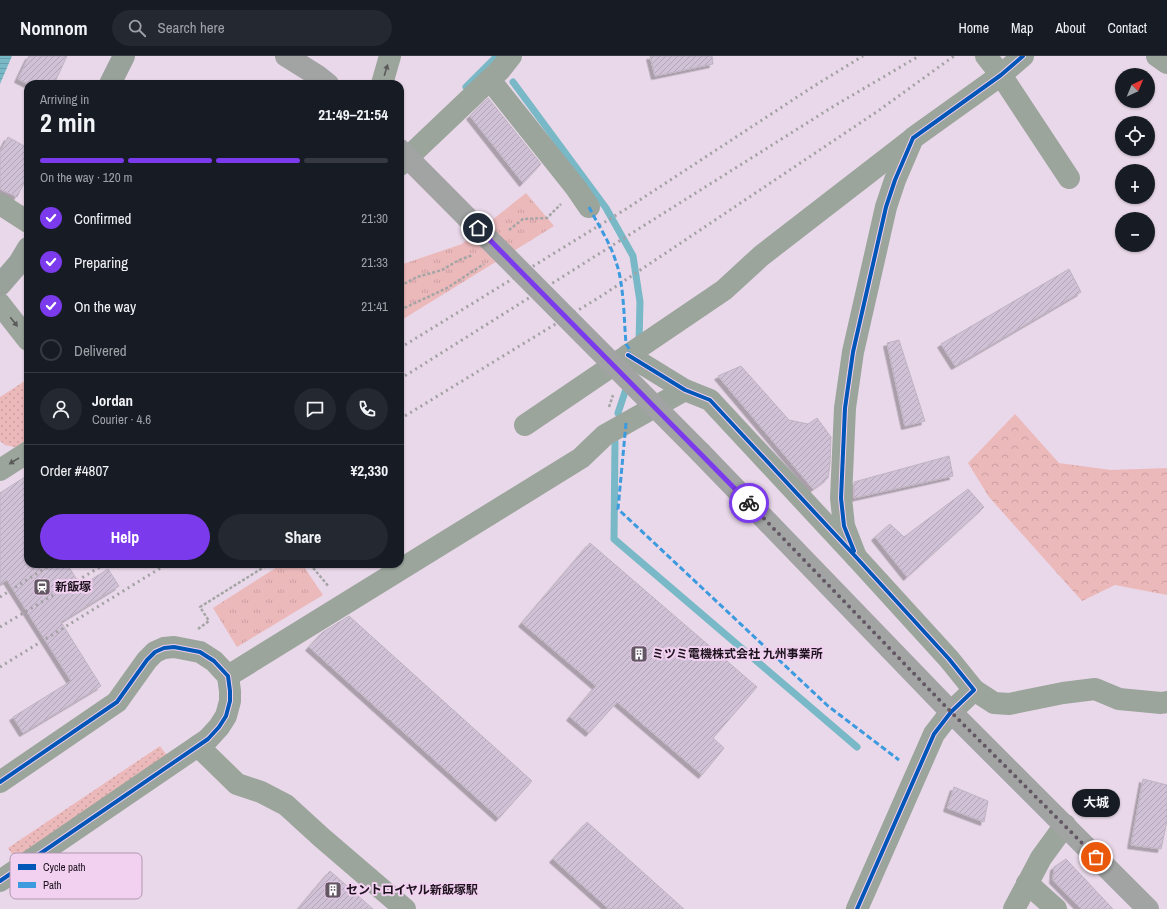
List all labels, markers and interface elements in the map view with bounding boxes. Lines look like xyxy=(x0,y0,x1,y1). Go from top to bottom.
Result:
search box xyxy=(112,10,392,46)
text: Nomnom xyxy=(20,15,88,41)
icon: search xyxy=(126,17,148,39)
text: Search here xyxy=(158,17,225,38)
text: Home xyxy=(958,19,989,37)
text: Map xyxy=(1011,19,1033,37)
text: About xyxy=(1055,19,1085,37)
text: Contact xyxy=(1107,19,1147,37)
one-way arrow xyxy=(383,64,389,76)
north arrow xyxy=(1115,68,1155,108)
map controls xyxy=(1115,68,1155,252)
text: Arriving in xyxy=(40,91,89,108)
text: 21:49–21:54 xyxy=(318,104,388,125)
text: 2 min xyxy=(40,105,96,140)
button: locate xyxy=(1115,116,1155,156)
button: + xyxy=(1115,164,1155,204)
text: On the way · 120 m xyxy=(40,169,132,186)
icon: check xyxy=(40,207,62,229)
text: Confirmed xyxy=(74,208,131,229)
text: 21:30 xyxy=(361,210,388,227)
pin xyxy=(461,211,495,245)
button: − xyxy=(1115,212,1155,252)
icon: home xyxy=(467,217,489,239)
icon: check xyxy=(40,251,62,273)
text: Preparing xyxy=(74,252,128,273)
text: 21:33 xyxy=(361,254,388,271)
icon: check xyxy=(40,295,62,317)
text: On the way xyxy=(74,296,136,317)
text: 21:41 xyxy=(361,298,388,315)
one-way arrow xyxy=(10,316,18,327)
text: Delivered xyxy=(74,340,127,361)
button: person xyxy=(40,388,82,430)
button: chat xyxy=(294,388,336,430)
button: phone xyxy=(346,388,388,430)
text: Jordan xyxy=(92,390,133,411)
text: Courier · 4.6 xyxy=(92,411,151,428)
one-way arrow xyxy=(9,457,19,465)
text: Order #4807 xyxy=(40,460,109,481)
text: ¥2,330 xyxy=(350,460,388,481)
courier xyxy=(729,483,769,523)
icon: bike xyxy=(738,492,760,514)
button: Help xyxy=(40,514,210,560)
button: Share xyxy=(218,514,388,560)
station icon: 新飯塚 xyxy=(32,577,52,597)
place label: 新飯塚 xyxy=(55,579,91,595)
building icon: ミツミ電機株式会社 九州事業所 xyxy=(629,644,649,664)
place label: ミツミ電機株式会社 九州事業所 xyxy=(652,646,823,662)
callout: 大城 xyxy=(1072,789,1120,817)
text: 大城 xyxy=(1083,794,1109,811)
pin xyxy=(1079,840,1113,874)
icon: bag xyxy=(1085,846,1107,868)
legend xyxy=(10,853,142,899)
text: Cycle path xyxy=(43,860,86,874)
text: Path xyxy=(43,878,62,892)
building icon: セントロイヤル新飯塚駅 xyxy=(323,880,343,900)
place label: セントロイヤル新飯塚駅 xyxy=(346,882,478,898)

